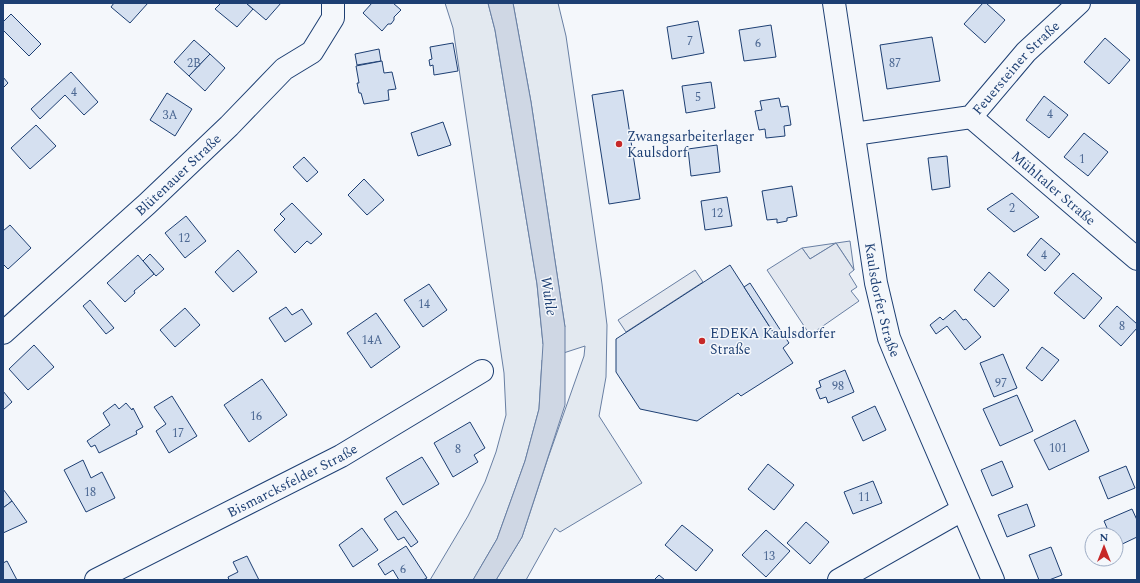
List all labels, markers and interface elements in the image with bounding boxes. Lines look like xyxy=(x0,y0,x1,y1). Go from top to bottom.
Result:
street label: Feuersteiner Straße xyxy=(967,16,1065,120)
house number: 7 xyxy=(687,32,693,51)
house number: 6 xyxy=(755,34,761,53)
house number: 2B xyxy=(187,54,201,73)
house number: 87 xyxy=(889,54,901,73)
house number: 4 xyxy=(71,83,77,102)
house number: 5 xyxy=(695,88,701,107)
house number: 4 xyxy=(1047,105,1053,124)
house number: 3A xyxy=(162,106,178,125)
place label: Zwangsarbeiterlager Kaulsdorf xyxy=(627,126,755,163)
street label: Blütenauer Straße xyxy=(130,129,226,221)
marker: Zwangsarbeiterlager Kaulsdorf xyxy=(614,139,624,149)
street label: Mühltaler Straße xyxy=(1006,146,1101,231)
house number: 1 xyxy=(1079,150,1085,169)
house number: 2 xyxy=(1009,199,1015,218)
house number: 12 xyxy=(711,204,723,223)
house number: 12 xyxy=(178,229,190,248)
street label: Kaulsdorfer Straße xyxy=(859,241,906,361)
house number: 4 xyxy=(1041,246,1047,265)
water label: Wuhle xyxy=(534,275,563,318)
house number: 14 xyxy=(418,295,430,314)
house number: 8 xyxy=(1119,317,1125,336)
place label: EDEKA Kaulsdorfer Straße xyxy=(710,323,836,360)
house number: 14A xyxy=(361,331,383,350)
marker: EDEKA Kaulsdorfer Straße xyxy=(697,336,707,346)
house number: 97 xyxy=(995,374,1007,393)
house number: 98 xyxy=(832,377,844,396)
house number: 16 xyxy=(250,407,262,426)
house number: 17 xyxy=(172,424,184,443)
street label: Bismarcksfelder Straße xyxy=(223,438,362,523)
house number: 101 xyxy=(1049,439,1067,458)
house number: 8 xyxy=(455,440,461,459)
house number: 18 xyxy=(84,483,96,502)
house number: 11 xyxy=(858,488,870,507)
north arrow xyxy=(1084,527,1124,567)
text: N xyxy=(1100,529,1109,546)
house number: 13 xyxy=(763,547,775,566)
house number: 6 xyxy=(400,560,406,579)

